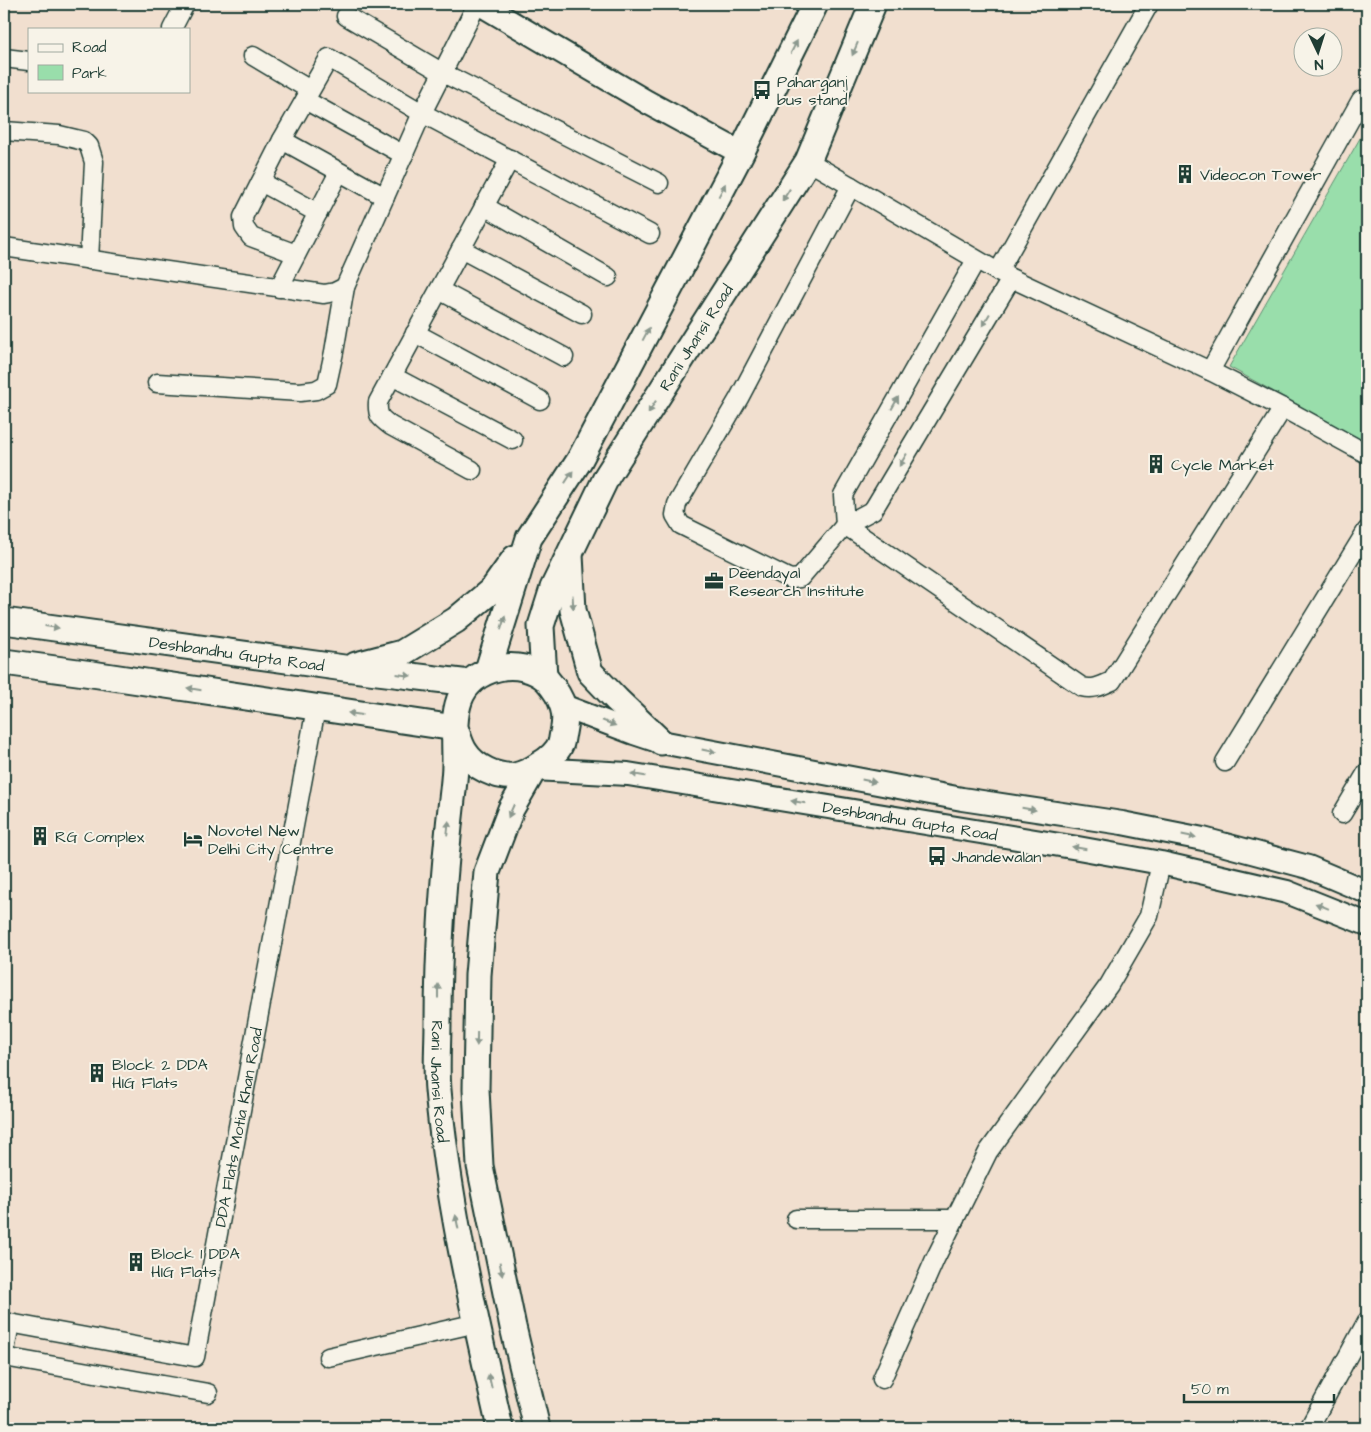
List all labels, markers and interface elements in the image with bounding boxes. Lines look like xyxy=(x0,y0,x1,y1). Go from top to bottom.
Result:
legend xyxy=(28,28,190,92)
north arrow xyxy=(1294,28,1344,78)
text: Road xyxy=(72,37,107,58)
one-way arrow xyxy=(790,40,798,54)
one-way arrow xyxy=(850,42,858,56)
text: N xyxy=(1314,54,1324,74)
text: Park xyxy=(72,63,107,84)
place label: Paharganj bus stand xyxy=(777,71,848,111)
bus stop icon: Paharganj bus stand xyxy=(751,79,773,101)
building icon: Videocon Tower xyxy=(1174,163,1196,185)
place label: Videocon Tower xyxy=(1200,164,1321,186)
one-way arrow xyxy=(717,183,726,197)
one-way arrow xyxy=(781,189,791,202)
street label: Rani Jhansi Road xyxy=(654,280,739,395)
one-way arrow xyxy=(982,314,991,327)
one-way arrow xyxy=(642,327,650,341)
one-way arrow xyxy=(891,396,900,409)
one-way arrow xyxy=(647,400,656,413)
building icon: Cycle Market xyxy=(1145,453,1167,475)
one-way arrow xyxy=(898,454,907,467)
place label: Cycle Market xyxy=(1171,454,1275,477)
one-way arrow xyxy=(564,470,574,484)
place label: Deendayal Research Institute xyxy=(729,562,865,602)
office icon: Deendayal Research Institute xyxy=(703,570,725,592)
one-way arrow xyxy=(569,594,577,610)
one-way arrow xyxy=(499,616,507,631)
one-way arrow xyxy=(44,624,60,632)
street label: Deshbandhu Gupta Road xyxy=(148,631,326,677)
one-way arrow xyxy=(396,671,412,679)
one-way arrow xyxy=(186,685,202,693)
one-way arrow xyxy=(346,709,362,717)
one-way arrow xyxy=(602,719,617,727)
one-way arrow xyxy=(702,747,717,755)
one-way arrow xyxy=(629,771,645,779)
one-way arrow xyxy=(861,778,877,786)
street label: Deshbandhu Gupta Road xyxy=(821,796,999,847)
one-way arrow xyxy=(790,797,806,805)
one-way arrow xyxy=(506,804,514,818)
one-way arrow xyxy=(1021,805,1037,813)
place label: Novotel New Delhi City Centre xyxy=(208,820,334,861)
one-way arrow xyxy=(444,820,452,836)
building icon: RG Complex xyxy=(29,825,51,847)
place label: RG Complex xyxy=(55,826,145,848)
hotel icon: Novotel New Delhi City Centre xyxy=(182,828,204,850)
one-way arrow xyxy=(1182,833,1198,841)
one-way arrow xyxy=(1071,843,1087,851)
bus stop icon: Jhandewalan xyxy=(926,845,948,867)
place label: Jhandewalan xyxy=(952,846,1041,868)
one-way arrow xyxy=(1314,902,1329,910)
one-way arrow xyxy=(434,982,442,998)
street label: Rani Jhansi Road xyxy=(425,1020,454,1144)
street label: DDA Flats Motia Khan Road xyxy=(209,1026,268,1229)
one-way arrow xyxy=(473,1031,481,1047)
place label: Block 2 DDA HIG Flats xyxy=(112,1054,208,1094)
building icon: Block 2 DDA HIG Flats xyxy=(86,1062,108,1084)
one-way arrow xyxy=(452,1213,460,1229)
place label: Block 1 DDA HIG Flats xyxy=(151,1243,240,1283)
building icon: Block 1 DDA HIG Flats xyxy=(125,1251,147,1273)
one-way arrow xyxy=(497,1262,505,1277)
scale bar xyxy=(1184,1372,1334,1404)
one-way arrow xyxy=(486,1373,494,1388)
text: 50 m xyxy=(1191,1379,1229,1400)

